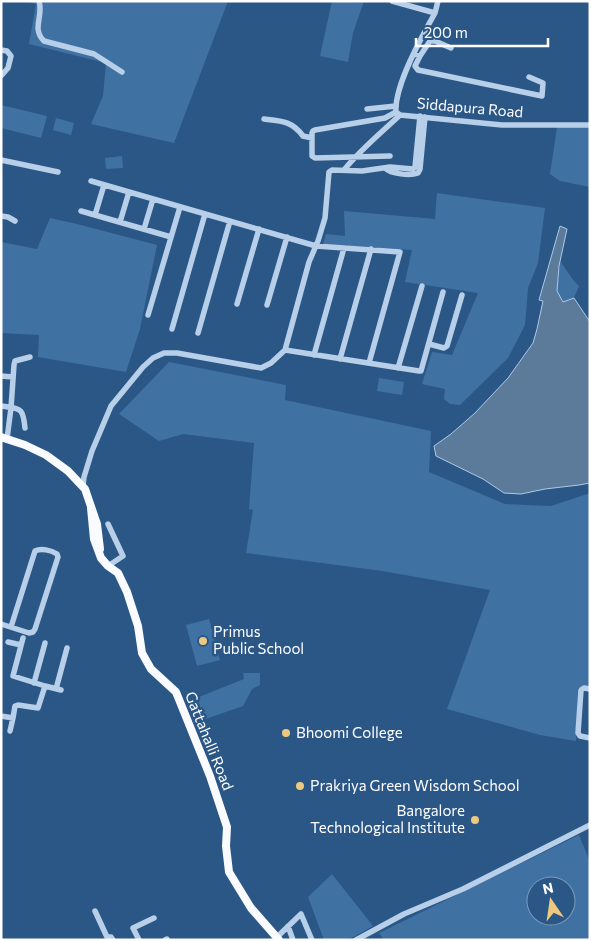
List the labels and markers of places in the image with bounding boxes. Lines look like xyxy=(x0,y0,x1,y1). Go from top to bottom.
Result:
place label: Primus Public School xyxy=(213,622,304,657)
marker: Primus Public School xyxy=(197,635,209,647)
place label: Bhoomi College xyxy=(296,723,403,741)
marker: Bhoomi College xyxy=(280,727,292,739)
place label: Prakriya Green Wisdom School xyxy=(310,776,520,794)
marker: Prakriya Green Wisdom School xyxy=(294,780,306,792)
place label: Bangalore Technological Institute xyxy=(310,801,465,836)
marker: Bangalore Technological Institute xyxy=(469,814,481,826)

